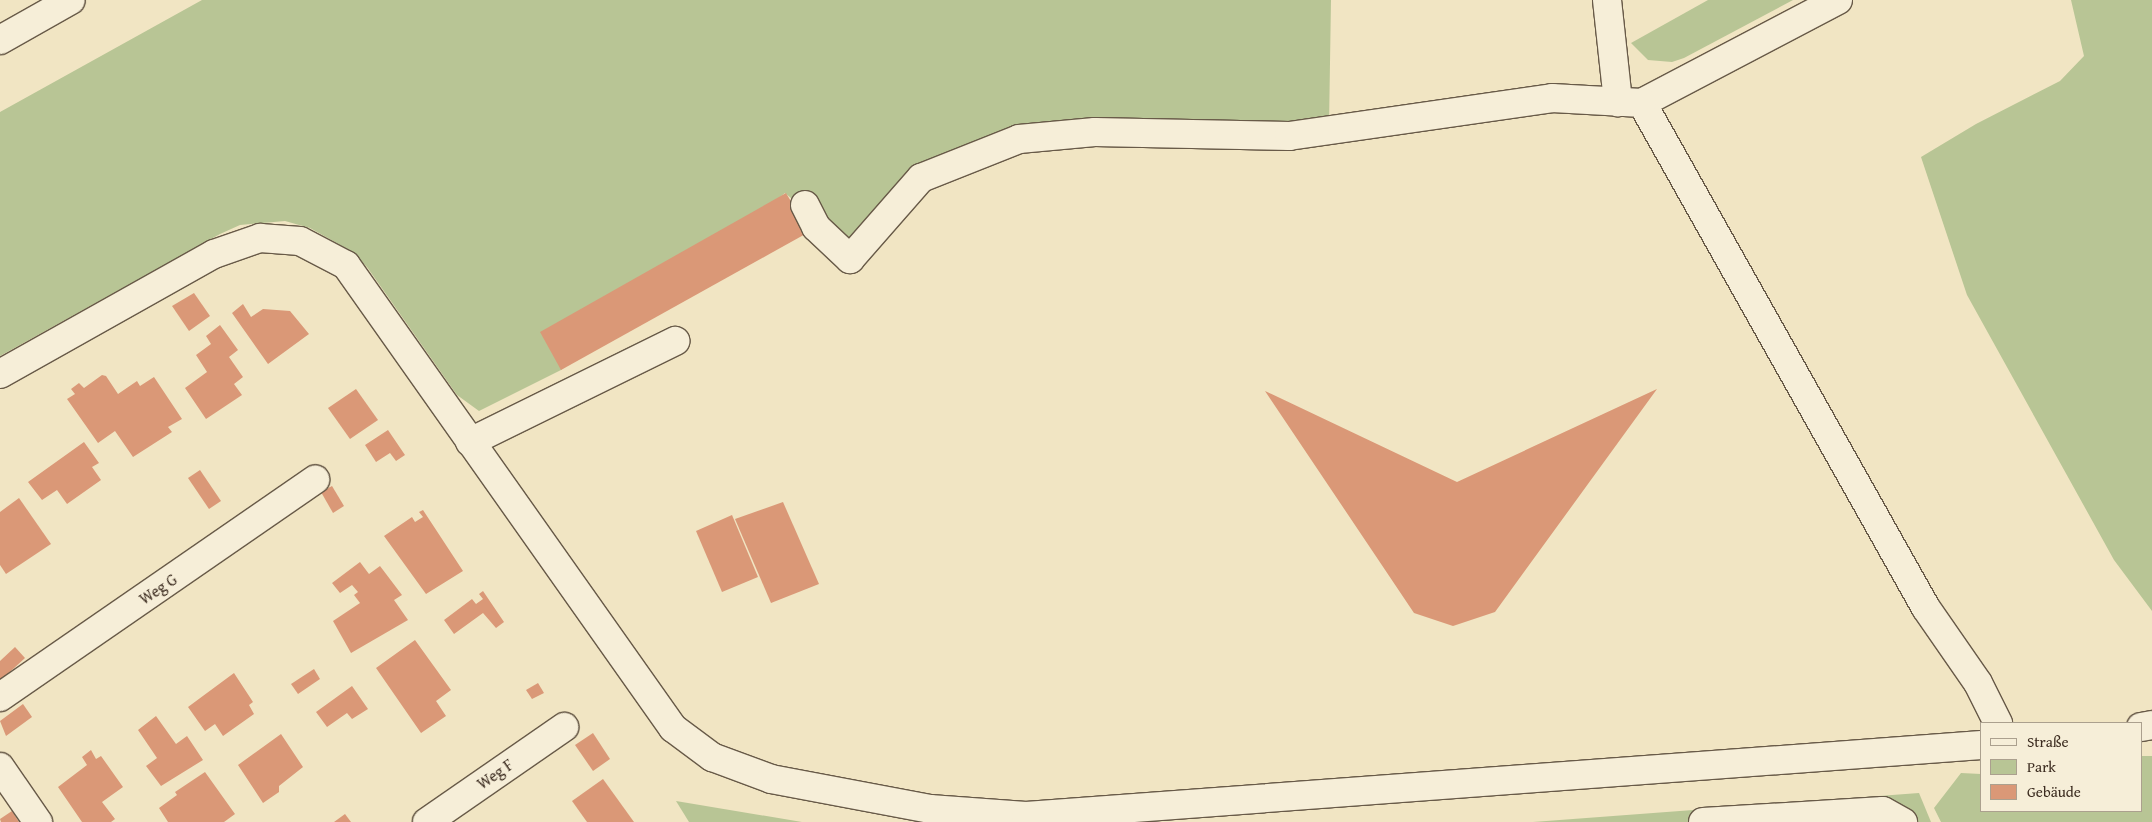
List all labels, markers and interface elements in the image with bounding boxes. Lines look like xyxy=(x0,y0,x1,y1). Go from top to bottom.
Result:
street label: Weg G xyxy=(135,569,181,609)
legend xyxy=(1980,722,2142,812)
text: Straße xyxy=(2027,731,2069,752)
street label: Weg F xyxy=(473,755,517,793)
text: Park xyxy=(2027,756,2056,777)
text: Gebäude xyxy=(2027,781,2081,802)

